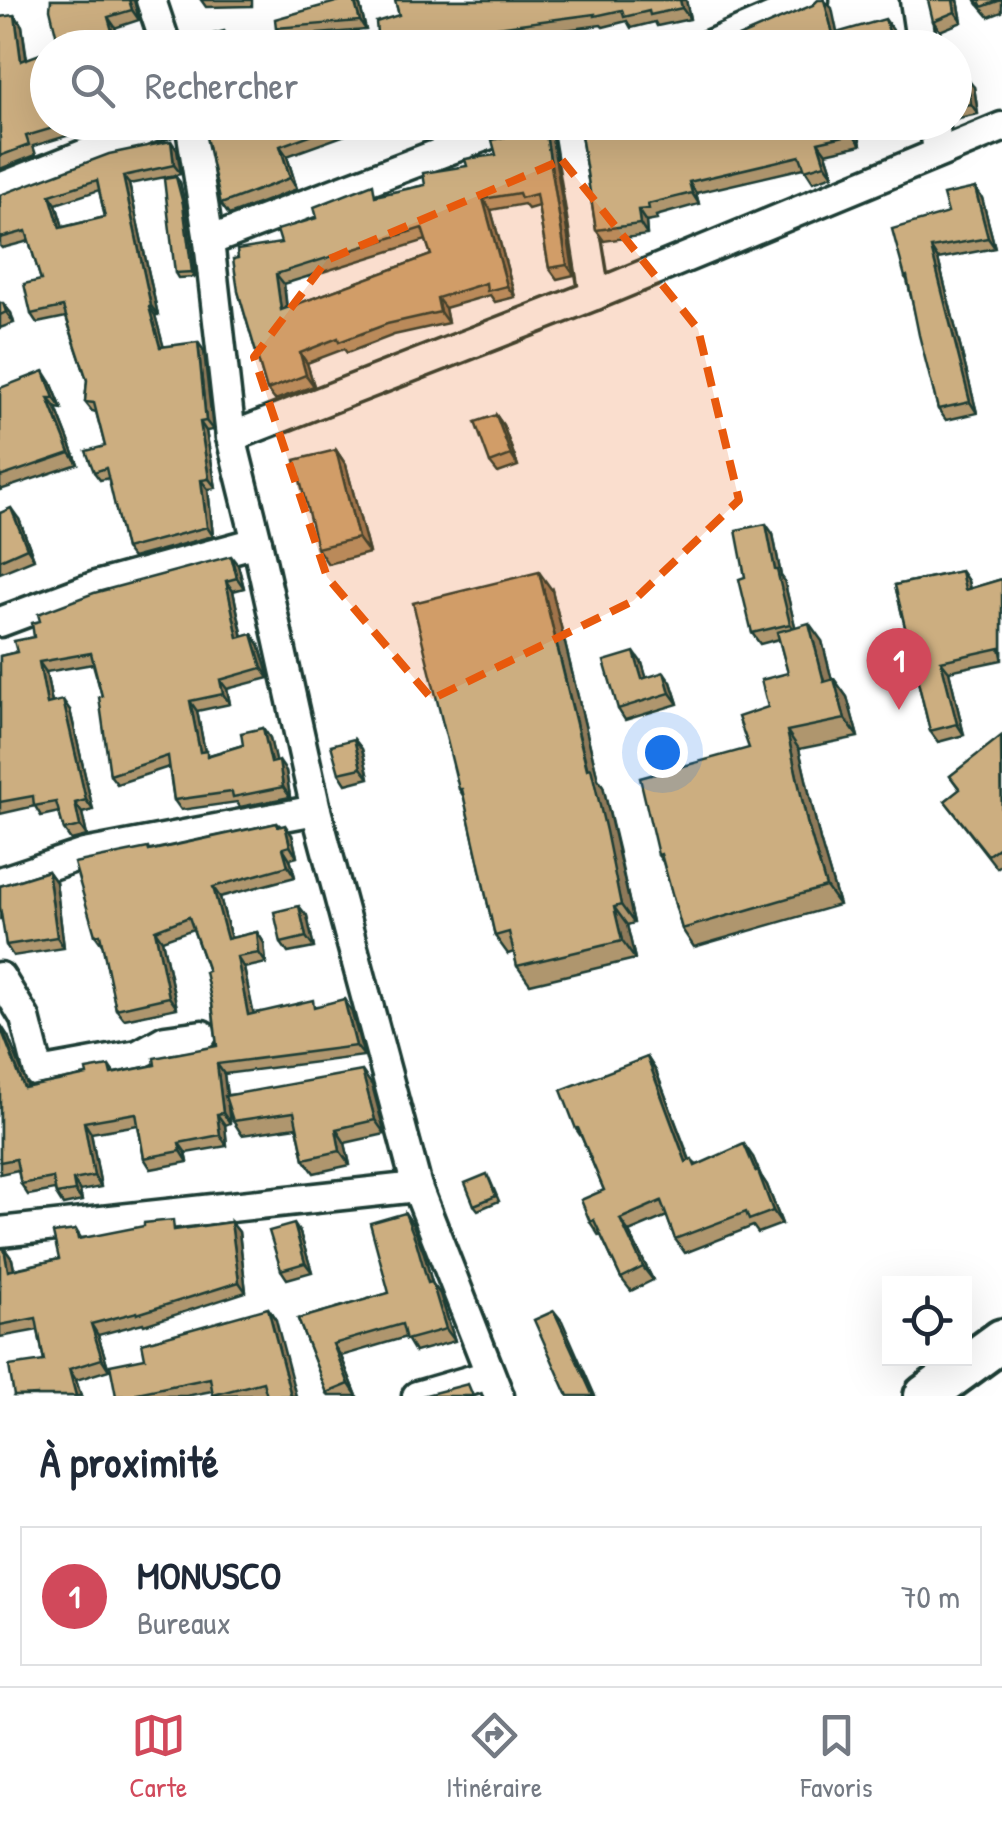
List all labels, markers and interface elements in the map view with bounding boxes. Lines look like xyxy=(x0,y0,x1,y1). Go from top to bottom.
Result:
search box xyxy=(30,30,972,140)
icon: search xyxy=(65,58,120,113)
text: Rechercher xyxy=(145,59,298,111)
pin: 1 xyxy=(866,628,932,710)
your location xyxy=(637,727,688,778)
map controls xyxy=(882,1276,972,1366)
button: locate xyxy=(882,1276,972,1366)
text: À proximité xyxy=(40,1433,219,1490)
text: MONUSCO xyxy=(137,1549,281,1601)
text: 1 xyxy=(69,1575,80,1618)
text: 70 m xyxy=(901,1575,960,1618)
text: Bureaux xyxy=(137,1601,231,1644)
tab: Carte xyxy=(129,1708,187,1806)
tab: Itinéraire xyxy=(446,1708,542,1806)
tab: Favoris xyxy=(801,1708,873,1806)

